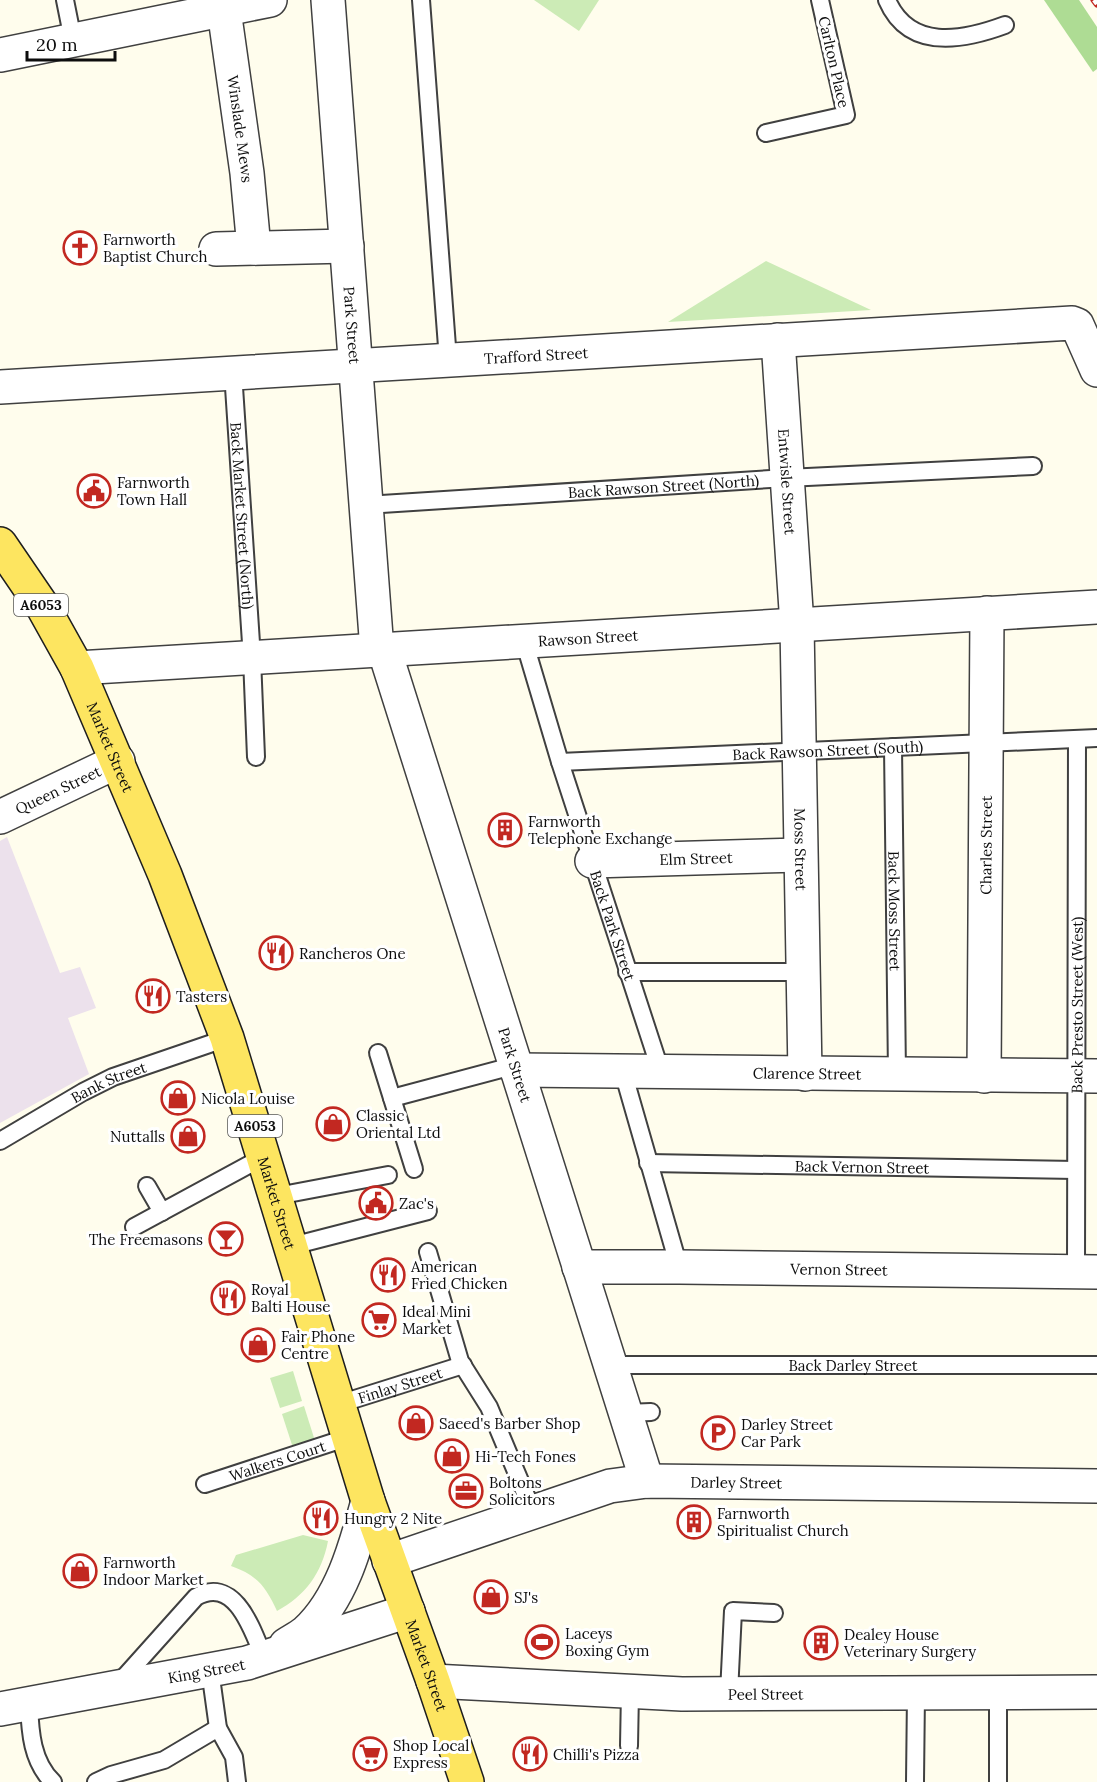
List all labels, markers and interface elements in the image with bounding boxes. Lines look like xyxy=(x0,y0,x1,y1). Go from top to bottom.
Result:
street label: Carlton Place xyxy=(814,14,854,110)
scale bar xyxy=(27,24,116,62)
text: 20 m xyxy=(36,33,78,56)
street label: Winslade Mews xyxy=(224,74,257,184)
church icon: Farnworth Baptist Church xyxy=(62,230,98,266)
place label: Farnworth Baptist Church xyxy=(103,230,208,266)
street label: Park Street xyxy=(340,286,365,365)
street label: Trafford Street xyxy=(483,342,589,368)
street label: Back Market Street (North) xyxy=(227,421,258,610)
street label: Entwisle Street xyxy=(774,428,800,536)
street label: Back Rawson Street (North) xyxy=(567,470,760,502)
public building icon: Farnworth Town Hall xyxy=(76,473,112,509)
place label: Farnworth Town Hall xyxy=(117,473,190,509)
road number: A6053 xyxy=(14,594,68,616)
street label: Rawson Street xyxy=(537,625,639,650)
street label: Market Street xyxy=(83,699,138,795)
street label: Back Rawson Street (South) xyxy=(732,736,924,764)
street label: Queen Street xyxy=(12,761,104,818)
street label: Charles Street xyxy=(976,795,995,895)
street label: Moss Street xyxy=(791,808,811,891)
building icon: Farnworth Telephone Exchange xyxy=(487,812,523,848)
place label: Farnworth Telephone Exchange xyxy=(528,812,672,848)
street label: Elm Street xyxy=(659,847,733,869)
street label: Back Moss Street xyxy=(885,851,905,971)
street label: Back Park Street xyxy=(586,868,640,983)
street label: Back Presto Street (West) xyxy=(1067,916,1087,1093)
restaurant icon: Rancheros One xyxy=(258,935,294,971)
place label: Rancheros One xyxy=(299,944,406,963)
restaurant icon: Tasters xyxy=(135,978,171,1014)
place label: Tasters xyxy=(176,987,227,1006)
street label: Park Street xyxy=(495,1025,536,1105)
street label: Bank Street xyxy=(67,1057,149,1107)
street label: Clarence Street xyxy=(753,1063,862,1083)
shop icon: Nicola Louise xyxy=(160,1080,196,1116)
place label: Nicola Louise xyxy=(201,1089,295,1108)
shop icon: Classic Oriental Ltd xyxy=(315,1106,351,1142)
place label: Classic Oriental Ltd xyxy=(356,1106,441,1142)
road number: A6053 xyxy=(228,1115,282,1137)
shop icon: Nuttalls xyxy=(170,1118,206,1154)
place label: Nuttalls xyxy=(110,1127,165,1146)
street label: Market Street xyxy=(254,1154,300,1252)
street label: Back Vernon Street xyxy=(795,1156,930,1177)
public building icon: Zac's xyxy=(358,1185,394,1221)
place label: Zac's xyxy=(399,1194,434,1213)
bar icon: The Freemasons xyxy=(208,1221,244,1257)
place label: The Freemasons xyxy=(89,1230,203,1249)
restaurant icon: American Fried Chicken xyxy=(370,1257,406,1293)
place label: American Fried Chicken xyxy=(410,1257,508,1293)
street label: Vernon Street xyxy=(789,1259,888,1279)
restaurant icon: Royal Balti House xyxy=(210,1280,246,1316)
place label: Royal Balti House xyxy=(251,1280,330,1316)
supermarket icon: Ideal Mini Market xyxy=(361,1302,397,1338)
place label: Ideal Mini Market xyxy=(402,1302,471,1338)
shop icon: Fair Phone Centre xyxy=(240,1327,276,1363)
place label: Fair Phone Centre xyxy=(281,1327,355,1363)
street label: Back Darley Street xyxy=(789,1356,918,1375)
street label: Finlay Street xyxy=(355,1363,445,1407)
shop icon: Saeed's Barber Shop xyxy=(398,1405,434,1441)
place label: Saeed's Barber Shop xyxy=(439,1414,580,1433)
parking icon: Darley Street Car Park xyxy=(700,1415,736,1451)
place label: Darley Street Car Park xyxy=(741,1415,833,1451)
street label: Walkers Court xyxy=(227,1436,328,1485)
shop icon: Hi-Tech Fones xyxy=(434,1438,470,1474)
place label: Hi-Tech Fones xyxy=(475,1447,576,1466)
street label: Darley Street xyxy=(690,1472,783,1492)
office icon: Boltons Solicitors xyxy=(448,1473,484,1509)
place label: Boltons Solicitors xyxy=(489,1473,555,1509)
restaurant icon: Hungry 2 Nite xyxy=(303,1500,339,1536)
building icon: Farnworth Spiritualist Church xyxy=(676,1504,712,1540)
place label: Farnworth Spiritualist Church xyxy=(717,1504,849,1540)
place label: Hungry 2 Nite xyxy=(344,1509,442,1528)
shop icon: Farnworth Indoor Market xyxy=(62,1553,98,1589)
place label: Farnworth Indoor Market xyxy=(103,1553,204,1589)
shop icon: SJ's xyxy=(473,1579,509,1615)
place label: SJ's xyxy=(514,1588,538,1607)
street label: Market Street xyxy=(402,1617,452,1714)
sports icon: Laceys Boxing Gym xyxy=(524,1624,560,1660)
place label: Laceys Boxing Gym xyxy=(565,1624,649,1660)
building icon: Dealey House Veterinary Surgery xyxy=(803,1625,839,1661)
place label: Dealey House Veterinary Surgery xyxy=(843,1625,976,1661)
street label: King Street xyxy=(166,1654,247,1687)
street label: Peel Street xyxy=(728,1684,804,1703)
supermarket icon: Shop Local Express xyxy=(352,1736,388,1772)
place label: Shop Local Express xyxy=(393,1736,469,1772)
restaurant icon: Chilli's Pizza xyxy=(512,1736,548,1772)
place label: Chilli's Pizza xyxy=(553,1745,640,1764)

